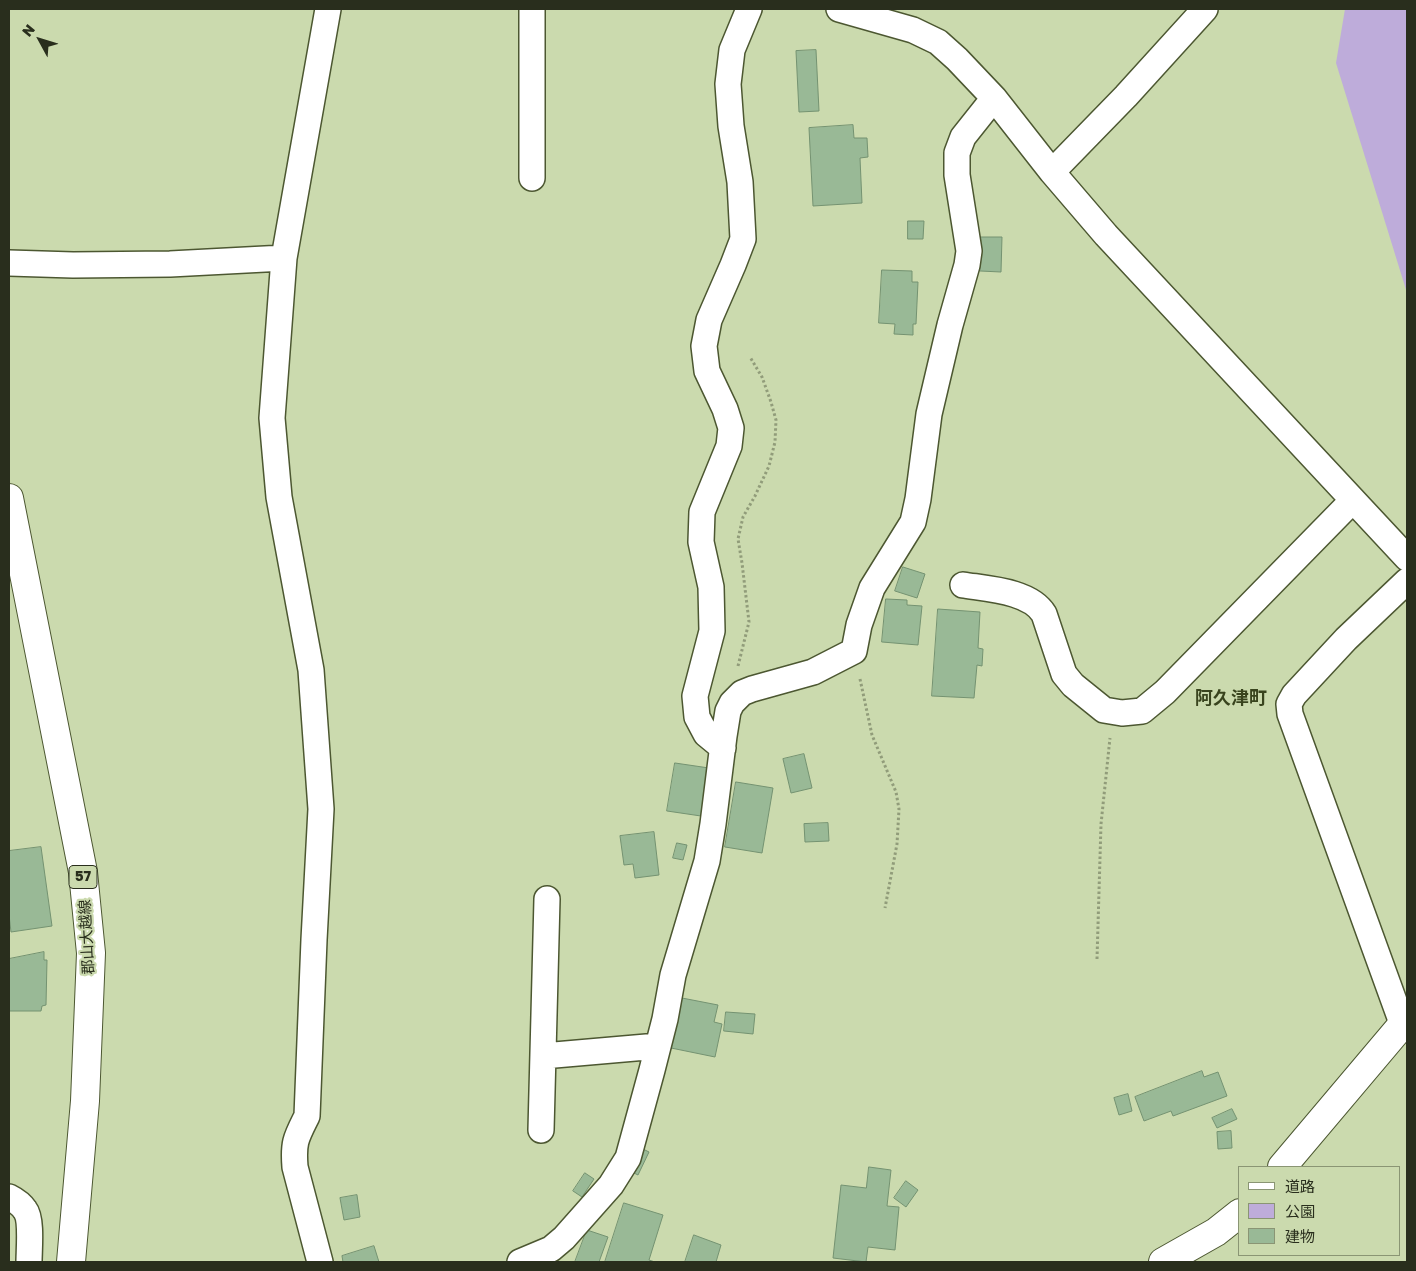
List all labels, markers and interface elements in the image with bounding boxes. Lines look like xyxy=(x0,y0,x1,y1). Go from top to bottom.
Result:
north arrow xyxy=(15,15,65,65)
text: N xyxy=(18,21,38,40)
district label: 阿久津町 xyxy=(1195,687,1267,709)
road number: 57 xyxy=(69,866,97,889)
street label: 郡山大越線 xyxy=(76,899,98,975)
legend xyxy=(1238,1166,1401,1256)
text: 道路 xyxy=(1285,1177,1315,1195)
text: 公園 xyxy=(1285,1202,1315,1220)
text: 建物 xyxy=(1285,1227,1315,1245)

